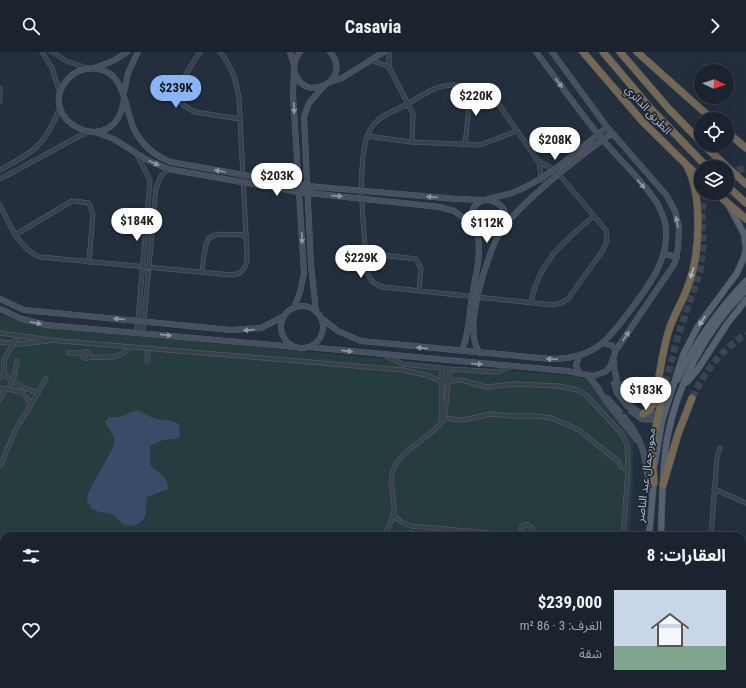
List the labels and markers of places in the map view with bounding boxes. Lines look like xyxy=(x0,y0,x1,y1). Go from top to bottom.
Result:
pin: $239K xyxy=(148,75,204,109)
pin: $220K xyxy=(448,83,504,117)
pin: $208K xyxy=(527,127,583,161)
pin: $203K xyxy=(249,163,305,197)
pin: $184K xyxy=(109,208,165,242)
pin: $112K xyxy=(459,210,515,244)
pin: $229K xyxy=(333,245,389,279)
pin: $183K xyxy=(618,377,674,411)

